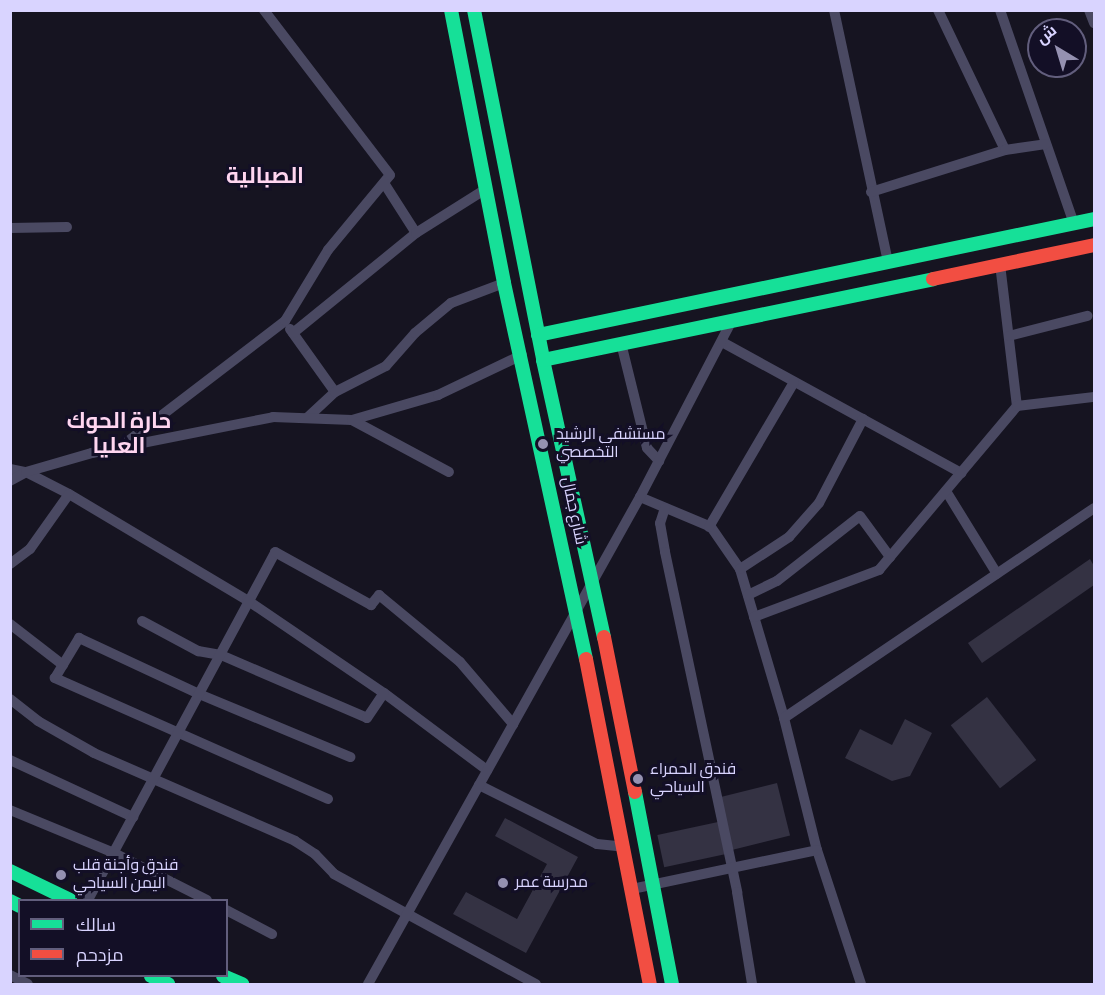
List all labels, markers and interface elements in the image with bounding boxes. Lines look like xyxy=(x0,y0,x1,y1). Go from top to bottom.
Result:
north arrow xyxy=(1027,18,1087,78)
text: ش xyxy=(1033,21,1061,49)
district label: الصبالية xyxy=(226,164,304,190)
district label: حارة الحوك العليا xyxy=(67,408,171,460)
place label: مستشفى الرشيد التخصصي xyxy=(556,425,665,463)
marker: مستشفى الرشيد التخصصي xyxy=(534,435,552,453)
street label: شارع جمال xyxy=(556,475,590,547)
place label: فندق الحمراء السياحي xyxy=(650,760,736,798)
marker: فندق الحمراء السياحي xyxy=(631,772,645,786)
place label: فندق وأجنة قلب اليمن السياحي xyxy=(73,856,178,894)
marker: فندق وأجنة قلب اليمن السياحي xyxy=(54,868,68,882)
place label: مدرسة عمر xyxy=(515,873,588,893)
marker: مدرسة عمر xyxy=(496,876,510,890)
legend xyxy=(18,899,228,977)
text: سالك xyxy=(76,915,116,936)
text: مزدحم xyxy=(76,945,124,966)

